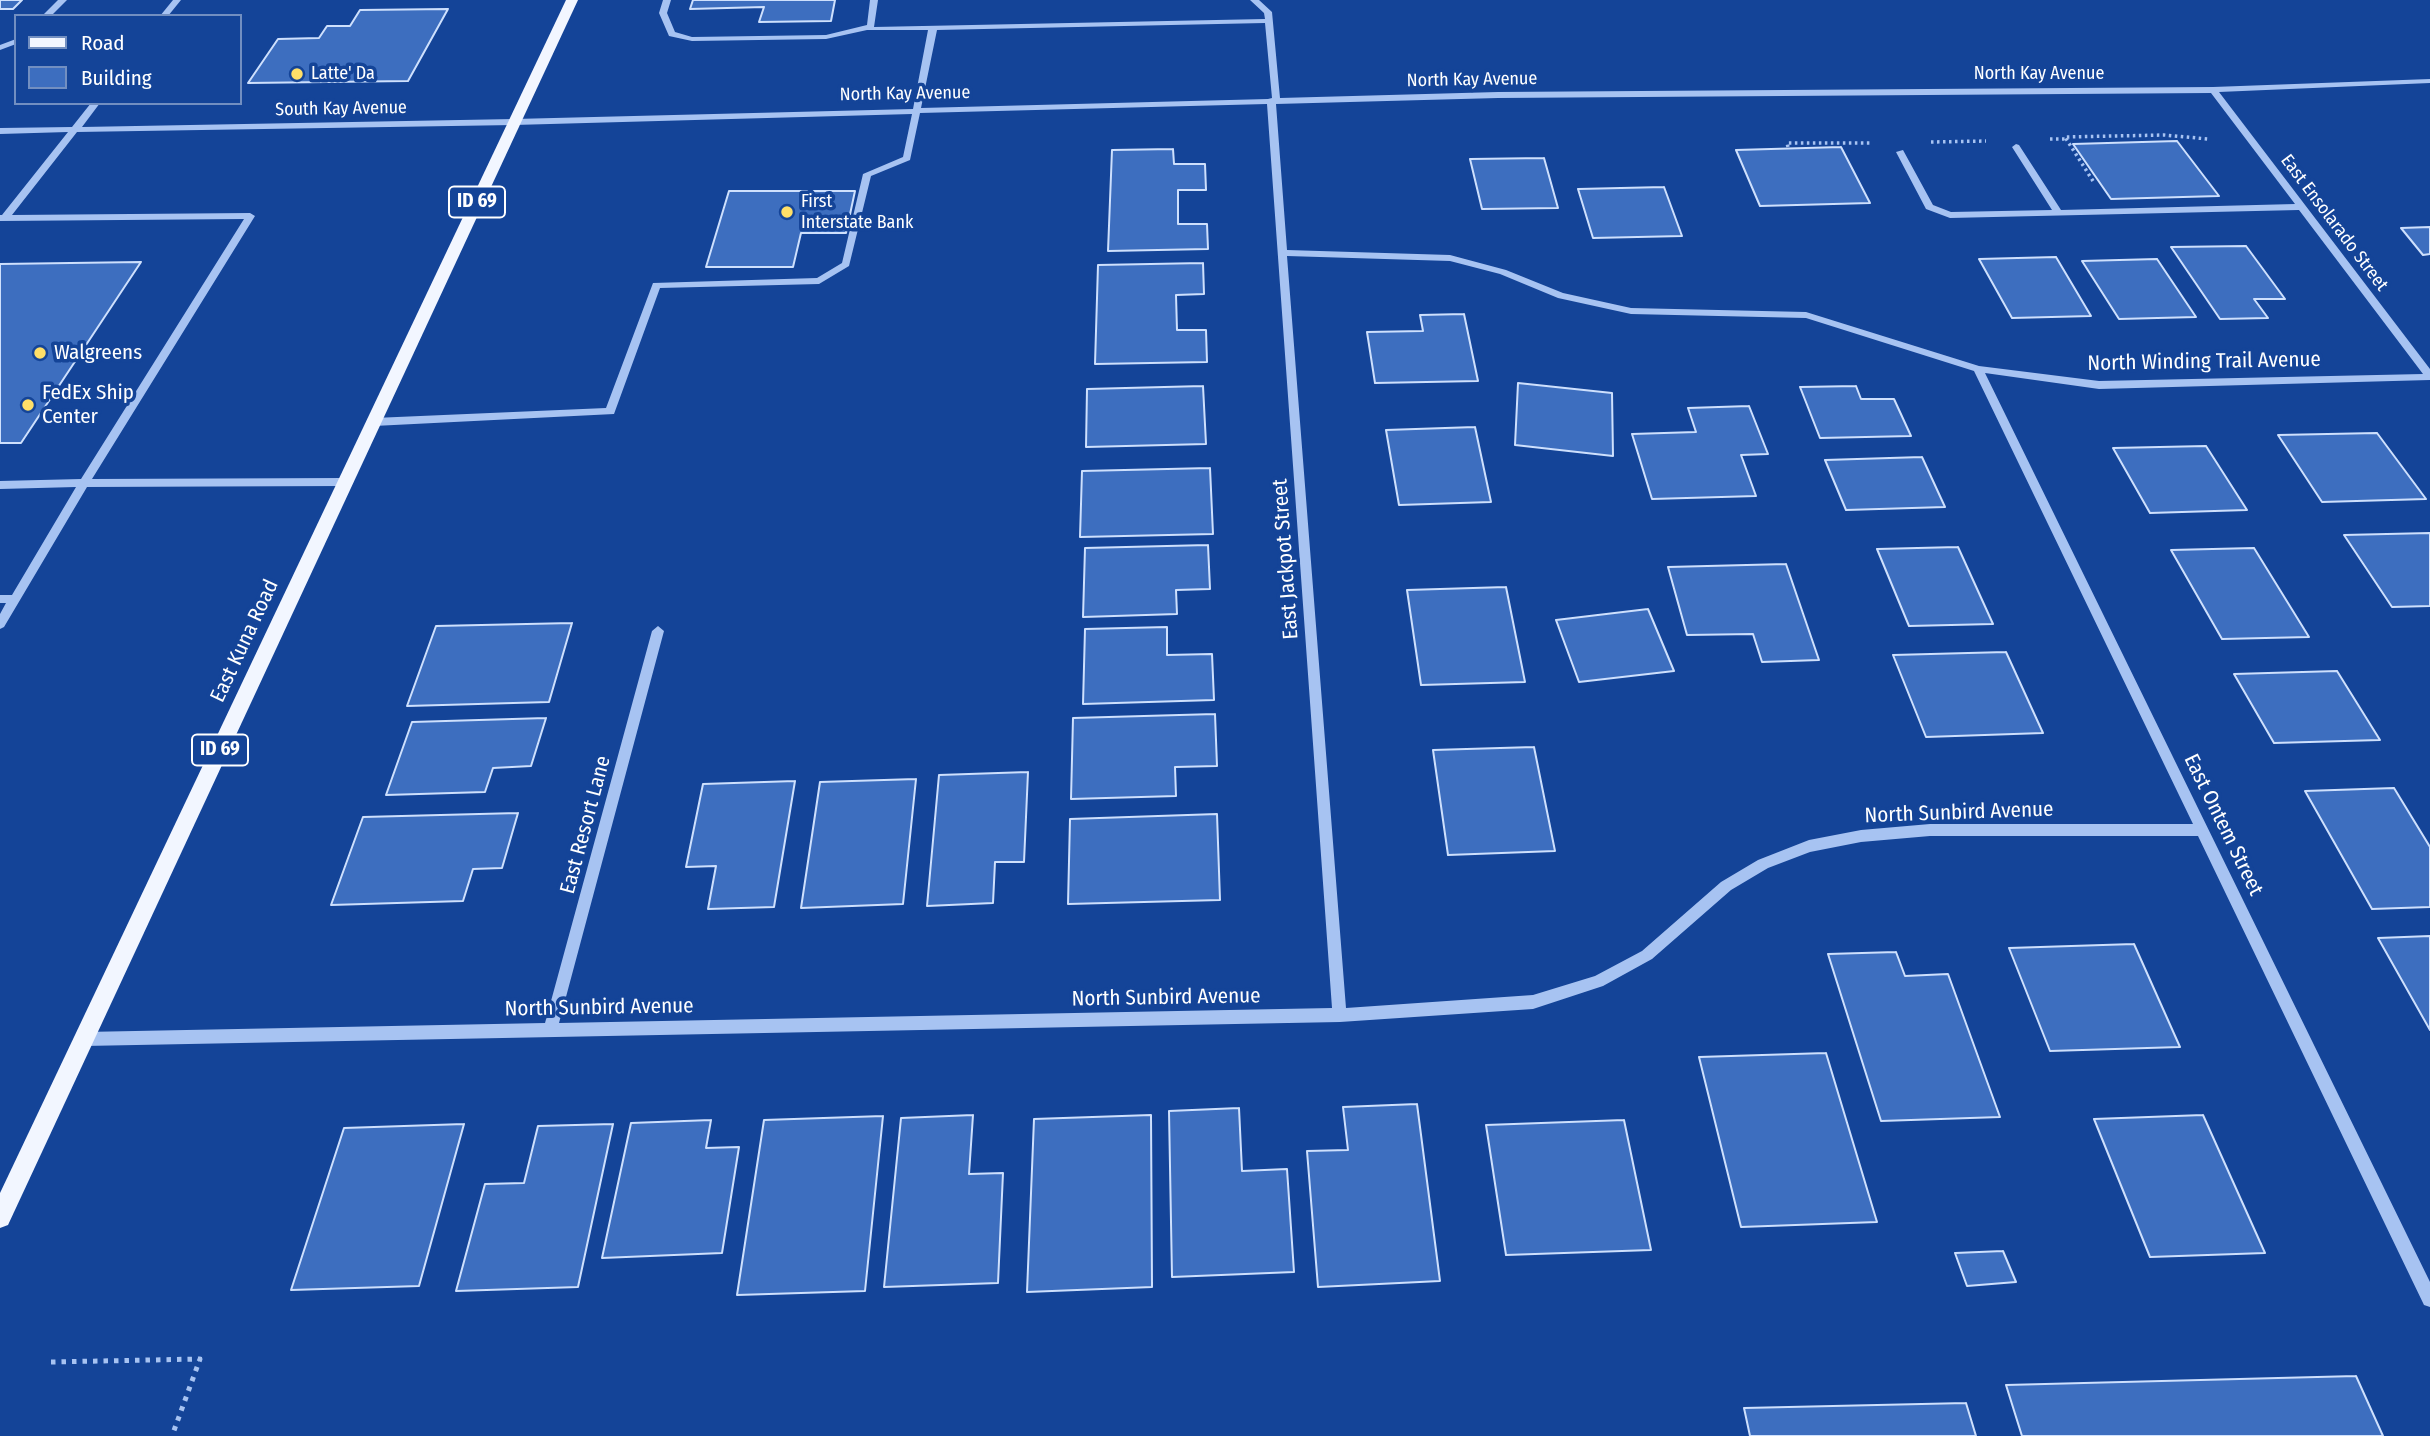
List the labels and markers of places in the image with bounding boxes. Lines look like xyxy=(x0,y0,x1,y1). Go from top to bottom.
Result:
place label: Latte' Da xyxy=(311,63,375,85)
marker: Latte' Da xyxy=(289,66,305,82)
place label: First Interstate Bank xyxy=(801,191,913,234)
marker: First Interstate Bank xyxy=(779,204,795,220)
place label: Walgreens xyxy=(54,340,142,366)
marker: Walgreens xyxy=(32,345,48,361)
place label: FedEx Ship Center xyxy=(42,380,134,430)
marker: FedEx Ship Center xyxy=(20,397,36,413)

